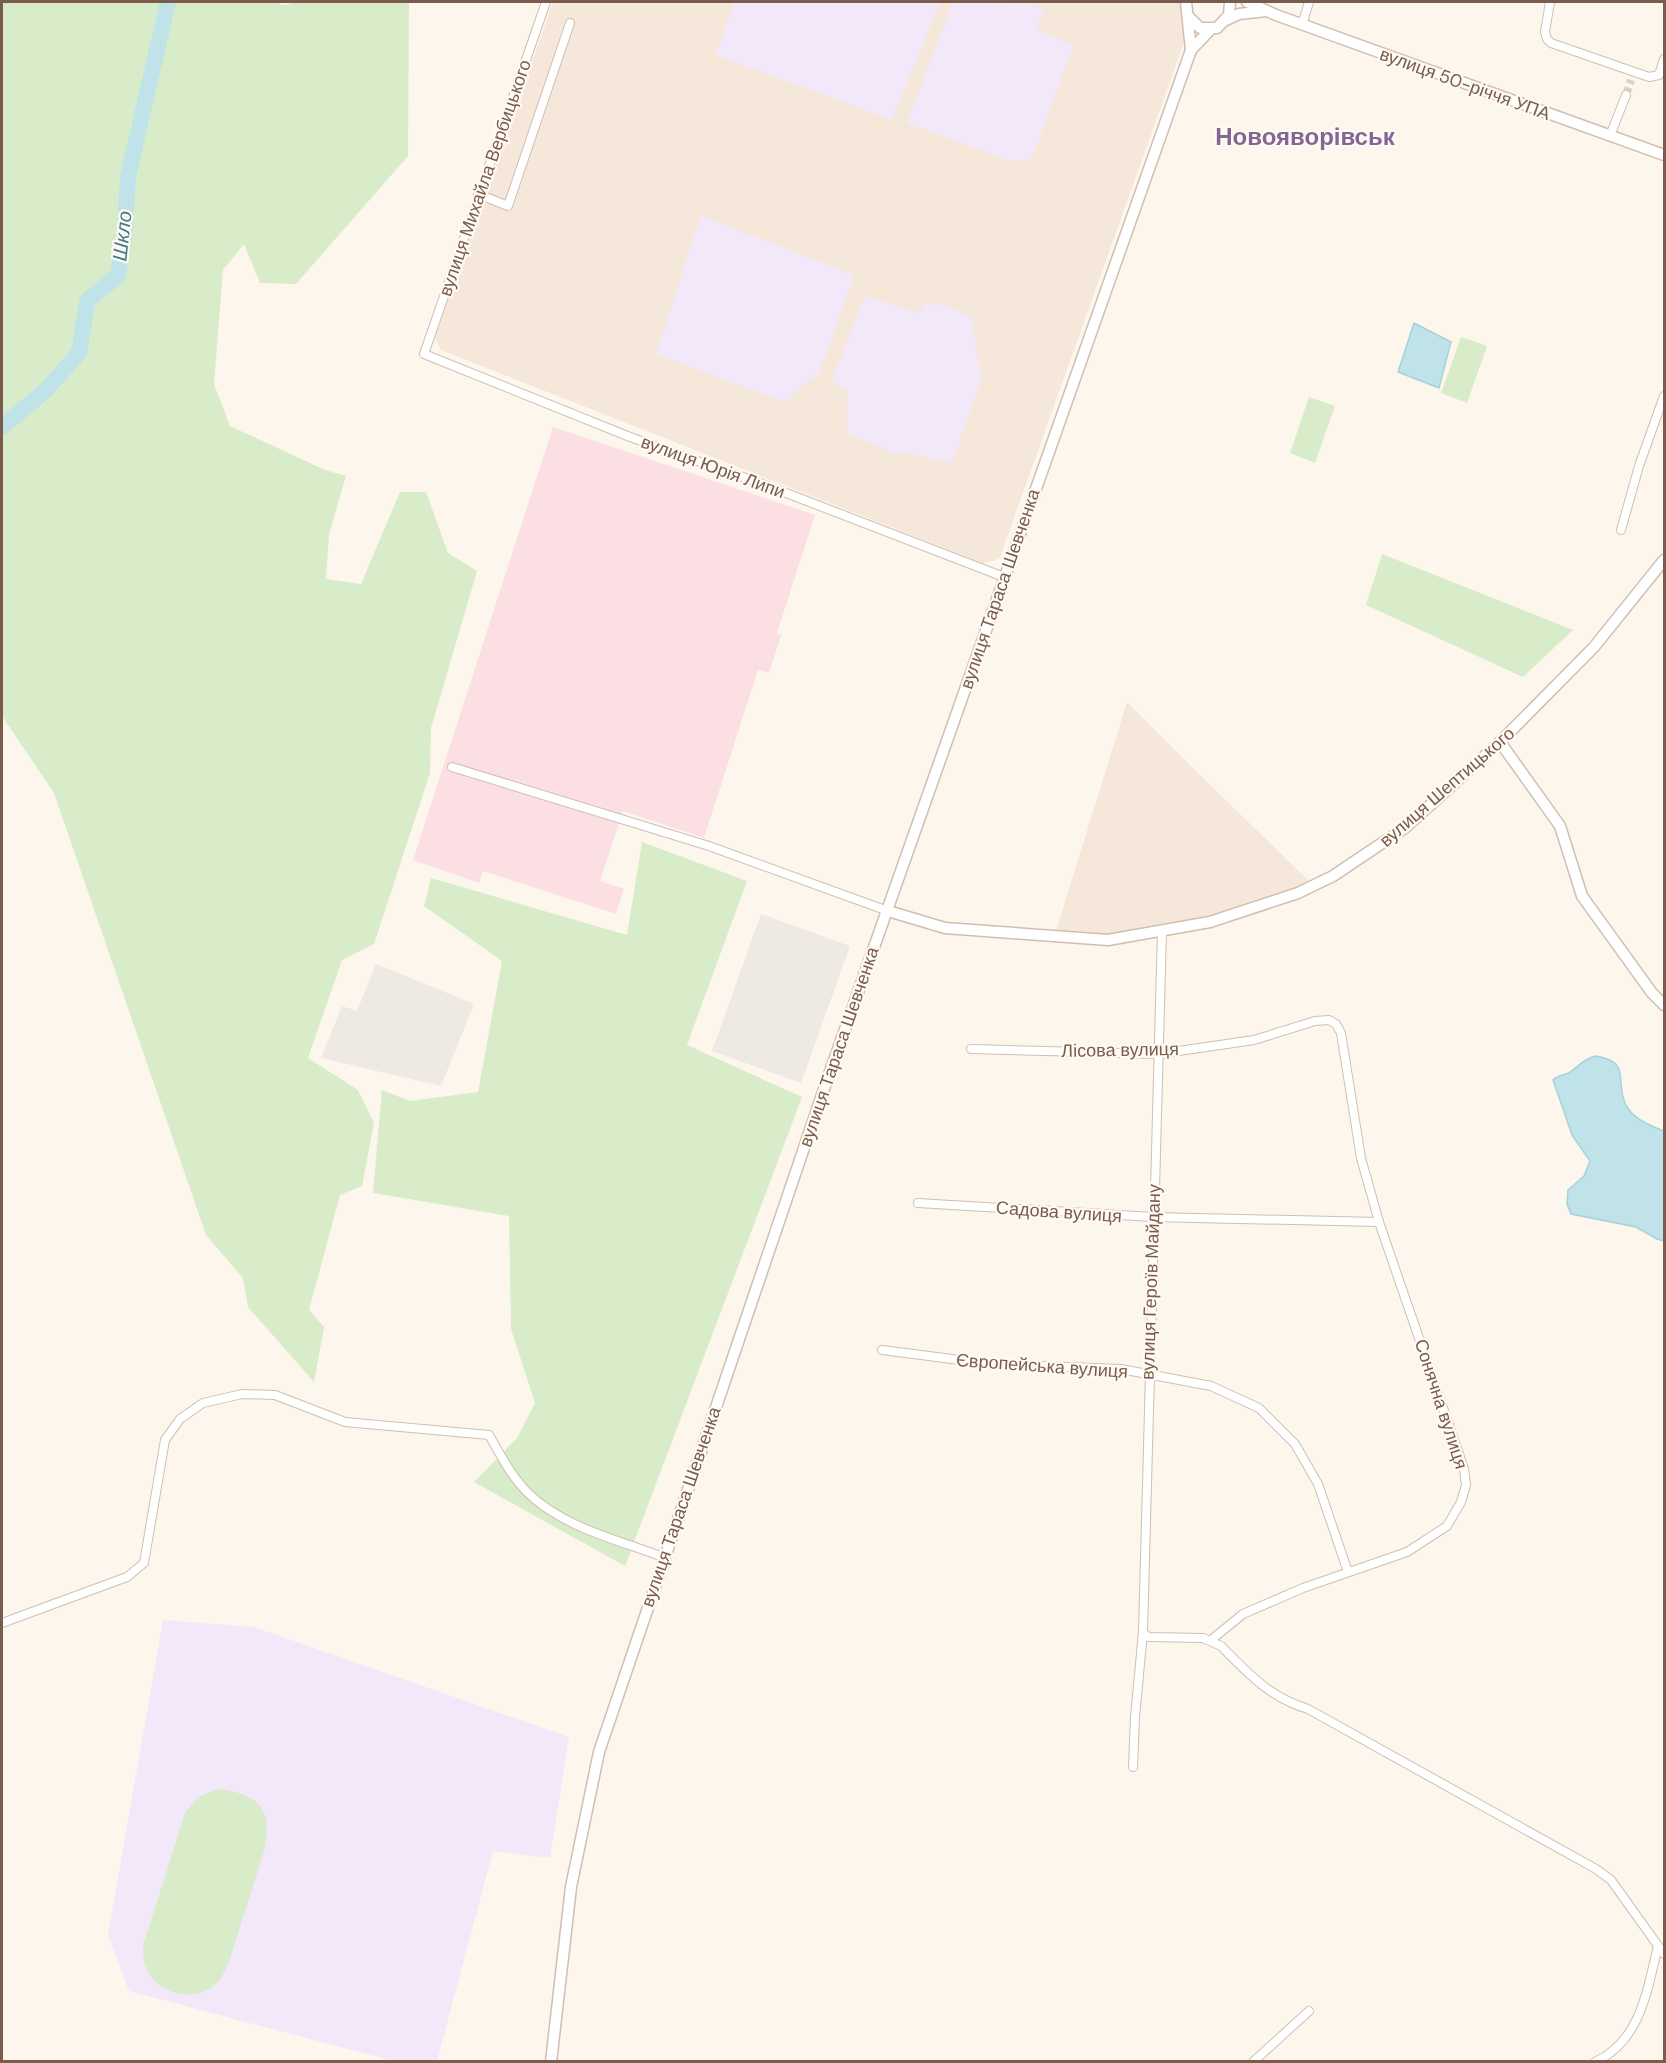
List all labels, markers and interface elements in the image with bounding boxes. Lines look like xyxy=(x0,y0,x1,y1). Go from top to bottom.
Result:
street label: вулиця 50-річчя УПА xyxy=(1376,42,1554,126)
street label: вулиця Михайла Вербицького xyxy=(433,56,537,300)
district label: Новояворівськ xyxy=(1215,121,1396,152)
water label: Шкло xyxy=(106,210,138,262)
street label: вулиця Юрія Липи xyxy=(638,430,788,504)
street label: вулиця Тараса Шевченка xyxy=(954,485,1046,692)
street label: вулиця Шептицького xyxy=(1374,722,1520,852)
street label: вулиця Тараса Шевченка xyxy=(793,943,885,1150)
street label: Лісова вулиця xyxy=(1061,1037,1179,1063)
street label: вулиця Героїв Майдану xyxy=(1136,1184,1166,1380)
street label: Садова вулиця xyxy=(995,1196,1123,1228)
street label: Сонячна вулиця xyxy=(1409,1336,1473,1472)
street label: Європейська вулиця xyxy=(955,1348,1129,1384)
street label: вулиця Тараса Шевченка xyxy=(635,1403,727,1610)

